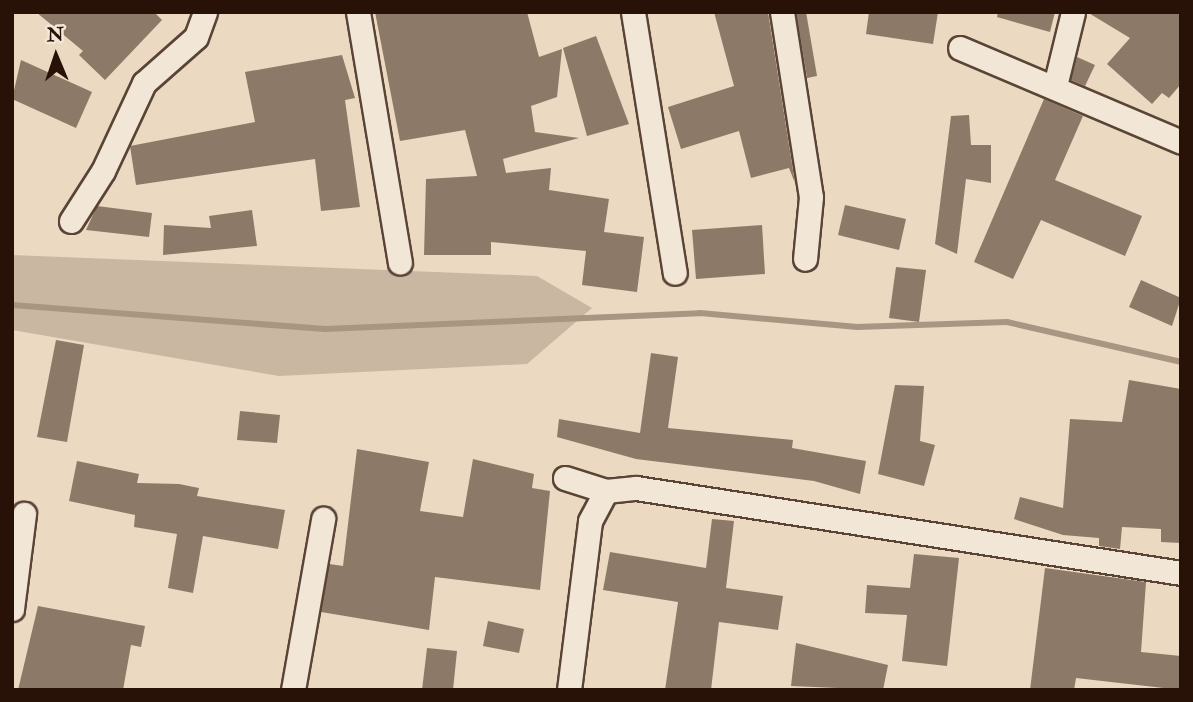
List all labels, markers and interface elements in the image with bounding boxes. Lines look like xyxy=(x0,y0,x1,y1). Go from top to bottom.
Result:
north arrow xyxy=(21,21,91,91)
text: N xyxy=(46,23,64,47)

